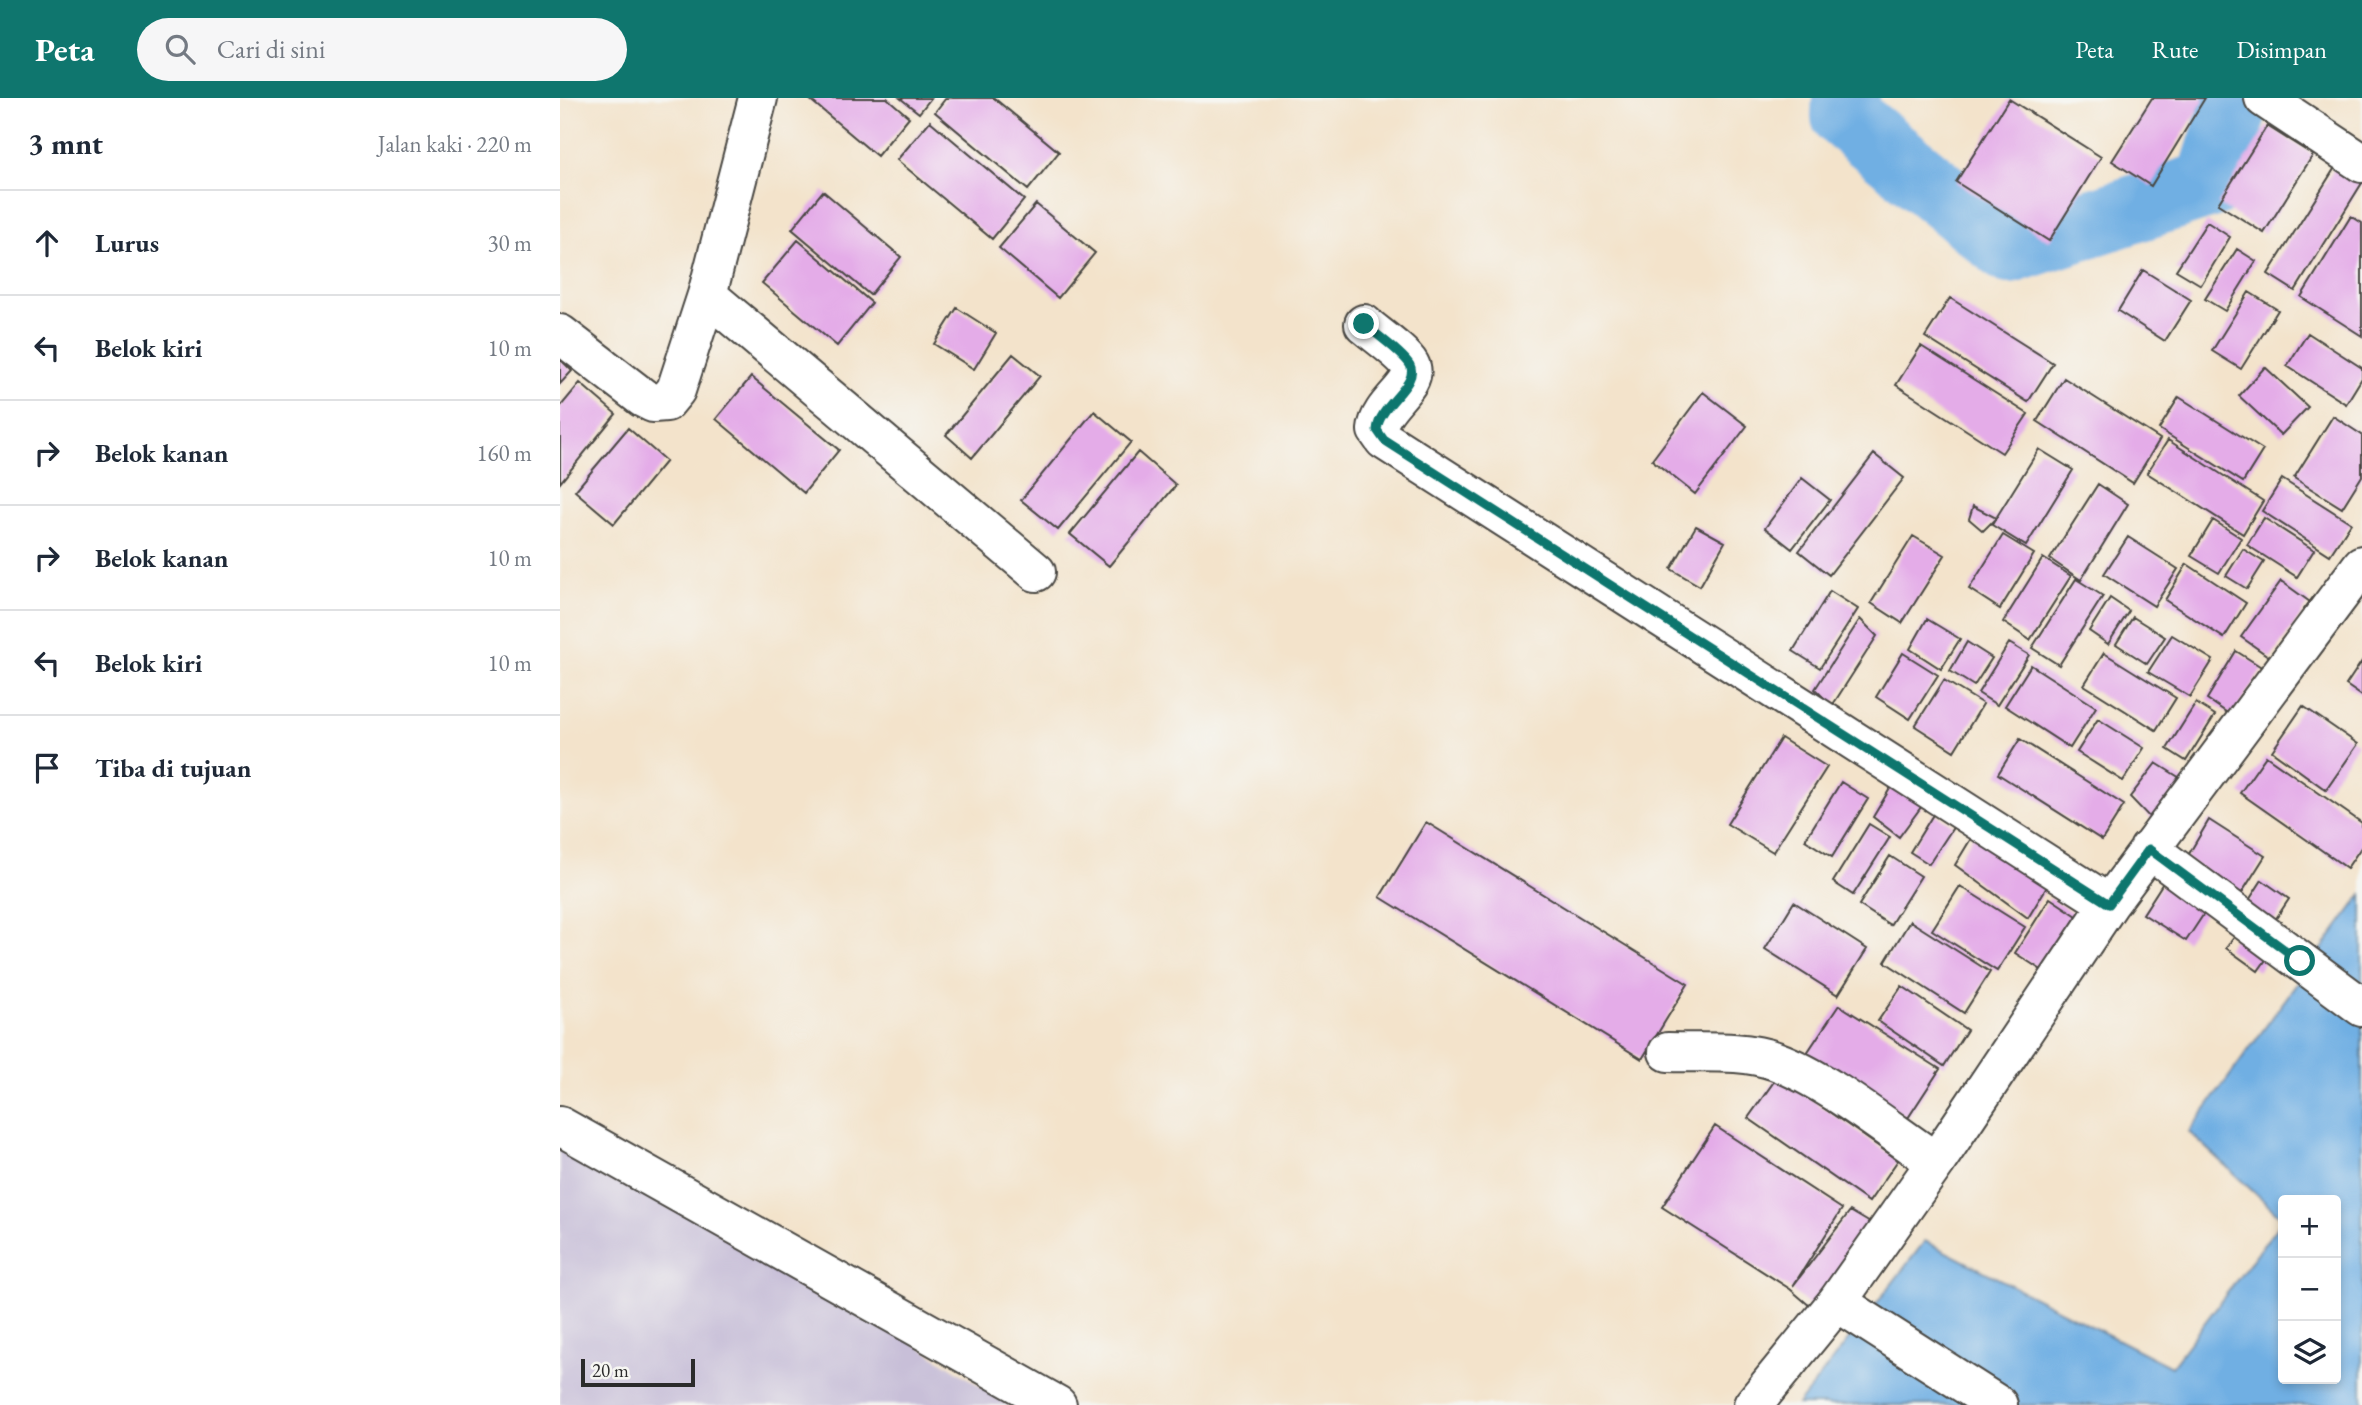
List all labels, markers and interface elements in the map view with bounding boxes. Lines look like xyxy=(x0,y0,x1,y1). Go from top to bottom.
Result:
search box xyxy=(137,18,627,81)
text: Peta xyxy=(35,28,95,71)
icon: search xyxy=(161,30,199,68)
text: Cari di sini xyxy=(217,32,325,66)
text: Peta xyxy=(2075,34,2114,65)
text: Rute xyxy=(2152,34,2198,65)
text: Disimpan xyxy=(2236,34,2327,65)
text: 3 mnt xyxy=(28,124,103,163)
text: Jalan kaki · 220 m xyxy=(378,129,532,159)
icon: ahead xyxy=(28,224,66,262)
text: Lurus xyxy=(95,226,159,260)
text: 30 m xyxy=(487,228,532,258)
route end xyxy=(1348,308,1379,339)
icon: left xyxy=(28,329,66,367)
text: Belok kiri xyxy=(95,331,202,365)
text: 10 m xyxy=(487,333,532,363)
icon: right xyxy=(28,434,66,472)
text: Belok kanan xyxy=(95,436,229,470)
text: 160 m xyxy=(476,438,532,468)
icon: right xyxy=(28,539,66,577)
text: Belok kanan xyxy=(95,541,229,575)
text: 10 m xyxy=(487,543,532,573)
icon: left xyxy=(28,644,66,682)
text: Belok kiri xyxy=(95,646,202,680)
text: 10 m xyxy=(487,648,532,678)
icon: arrive xyxy=(28,749,66,787)
text: Tiba di tujuan xyxy=(95,751,251,785)
route start xyxy=(2284,945,2315,976)
map controls xyxy=(2278,1195,2341,1384)
button: + xyxy=(2278,1195,2341,1258)
button: − xyxy=(2278,1258,2341,1321)
button: layers xyxy=(2278,1321,2341,1384)
scale bar xyxy=(581,1356,695,1388)
text: 20 m xyxy=(592,1358,629,1383)

